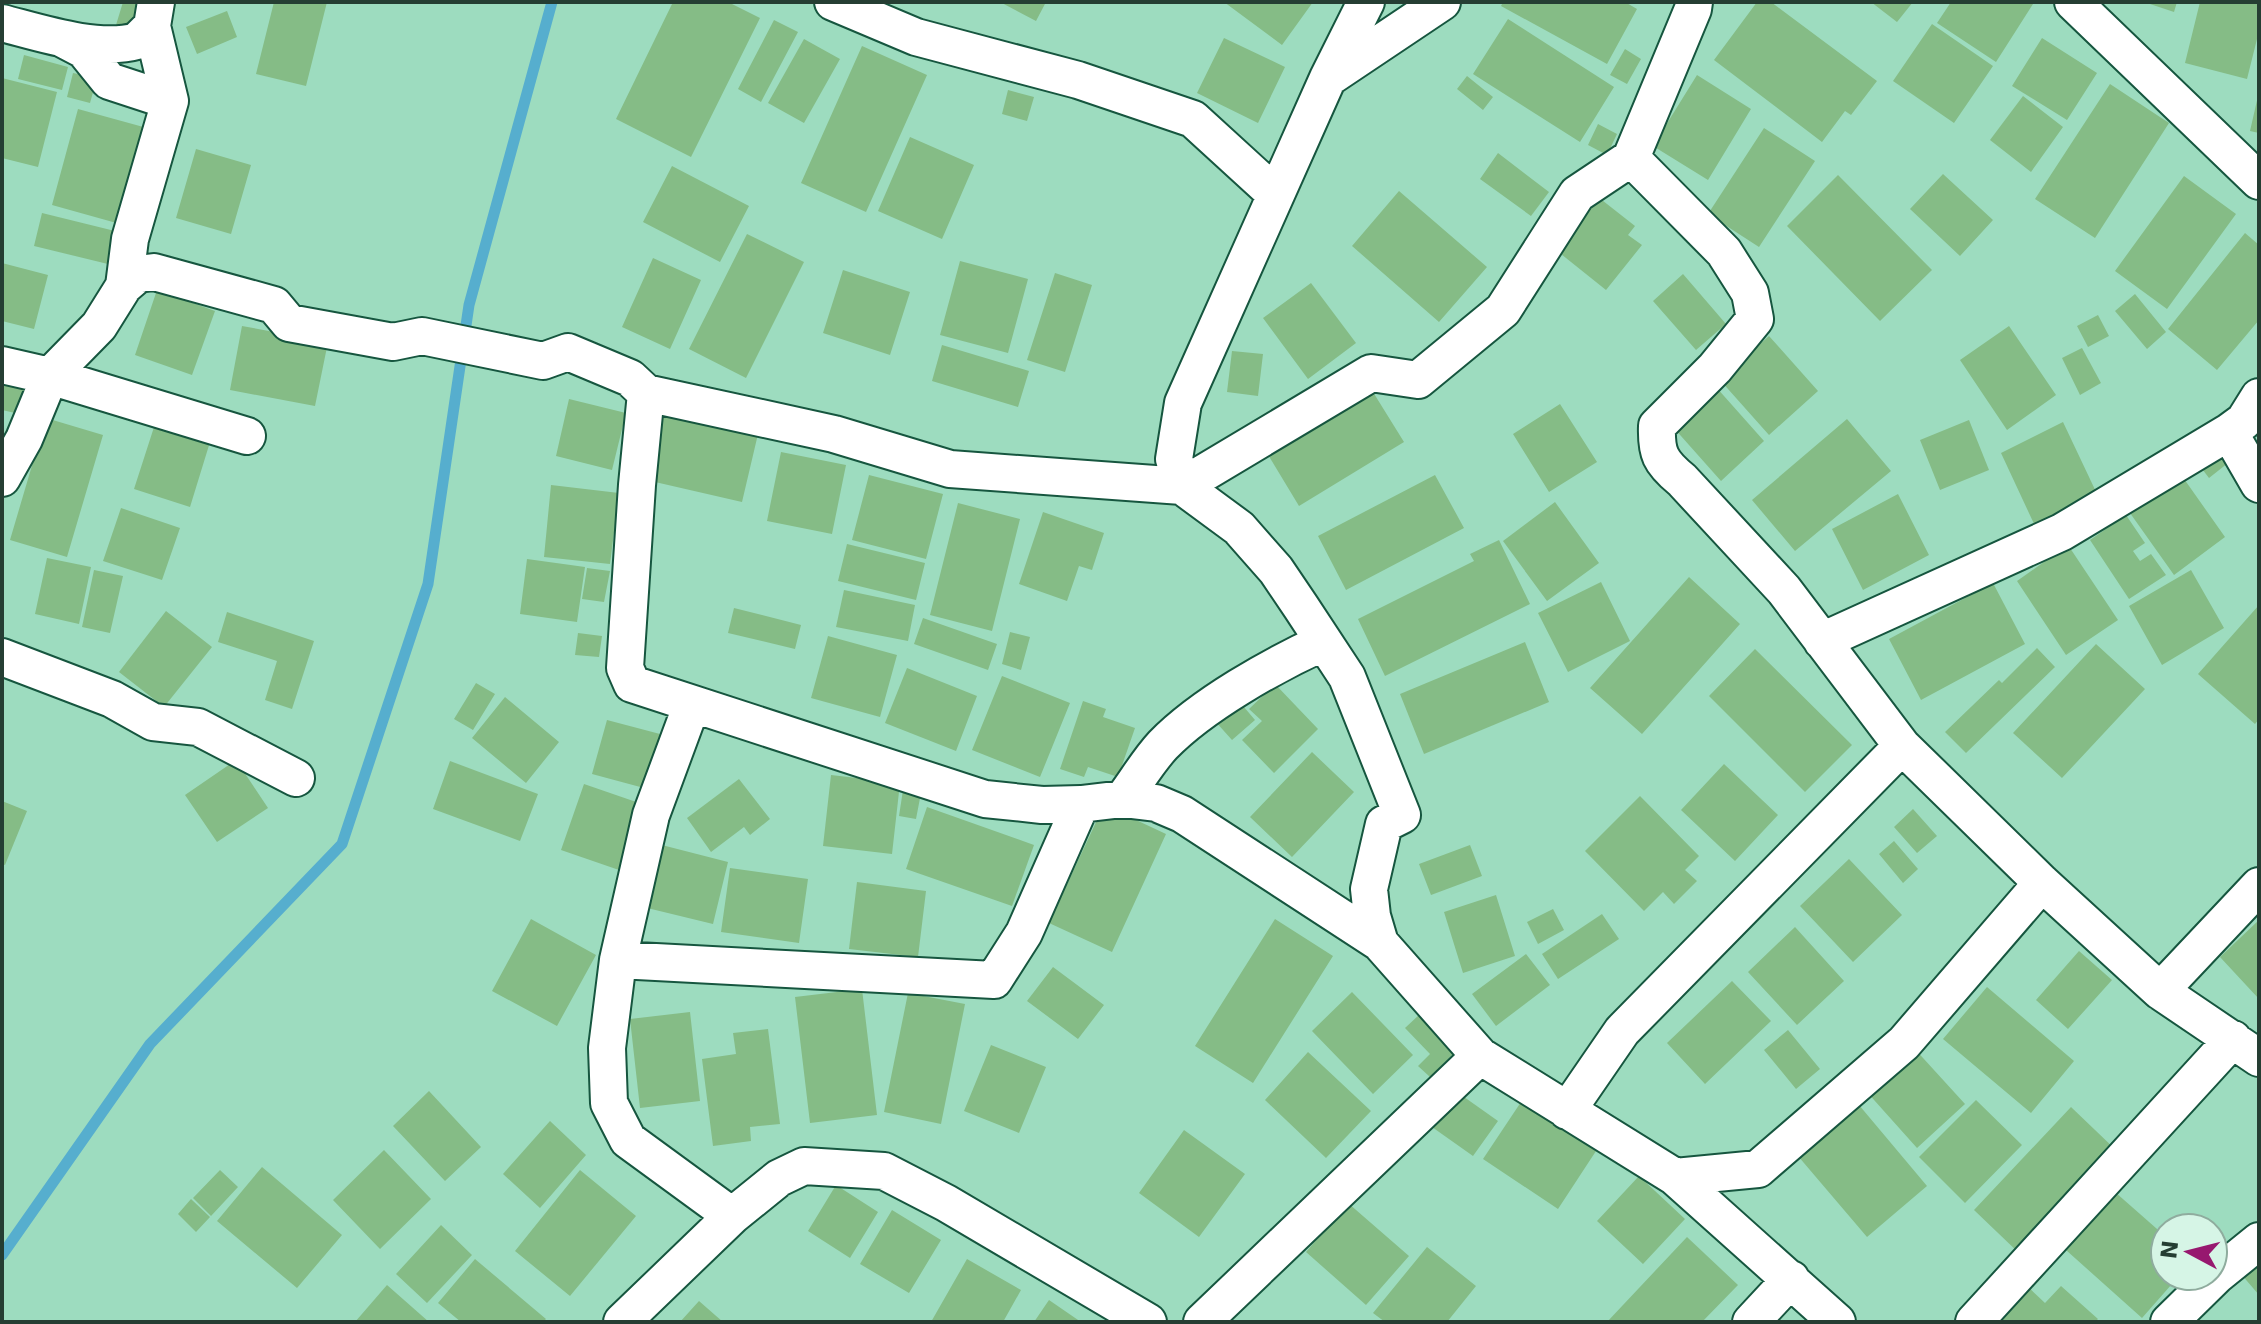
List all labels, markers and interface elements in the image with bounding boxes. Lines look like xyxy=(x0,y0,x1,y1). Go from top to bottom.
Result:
north arrow xyxy=(2149,1212,2229,1292)
text: N xyxy=(2156,1239,2183,1260)

